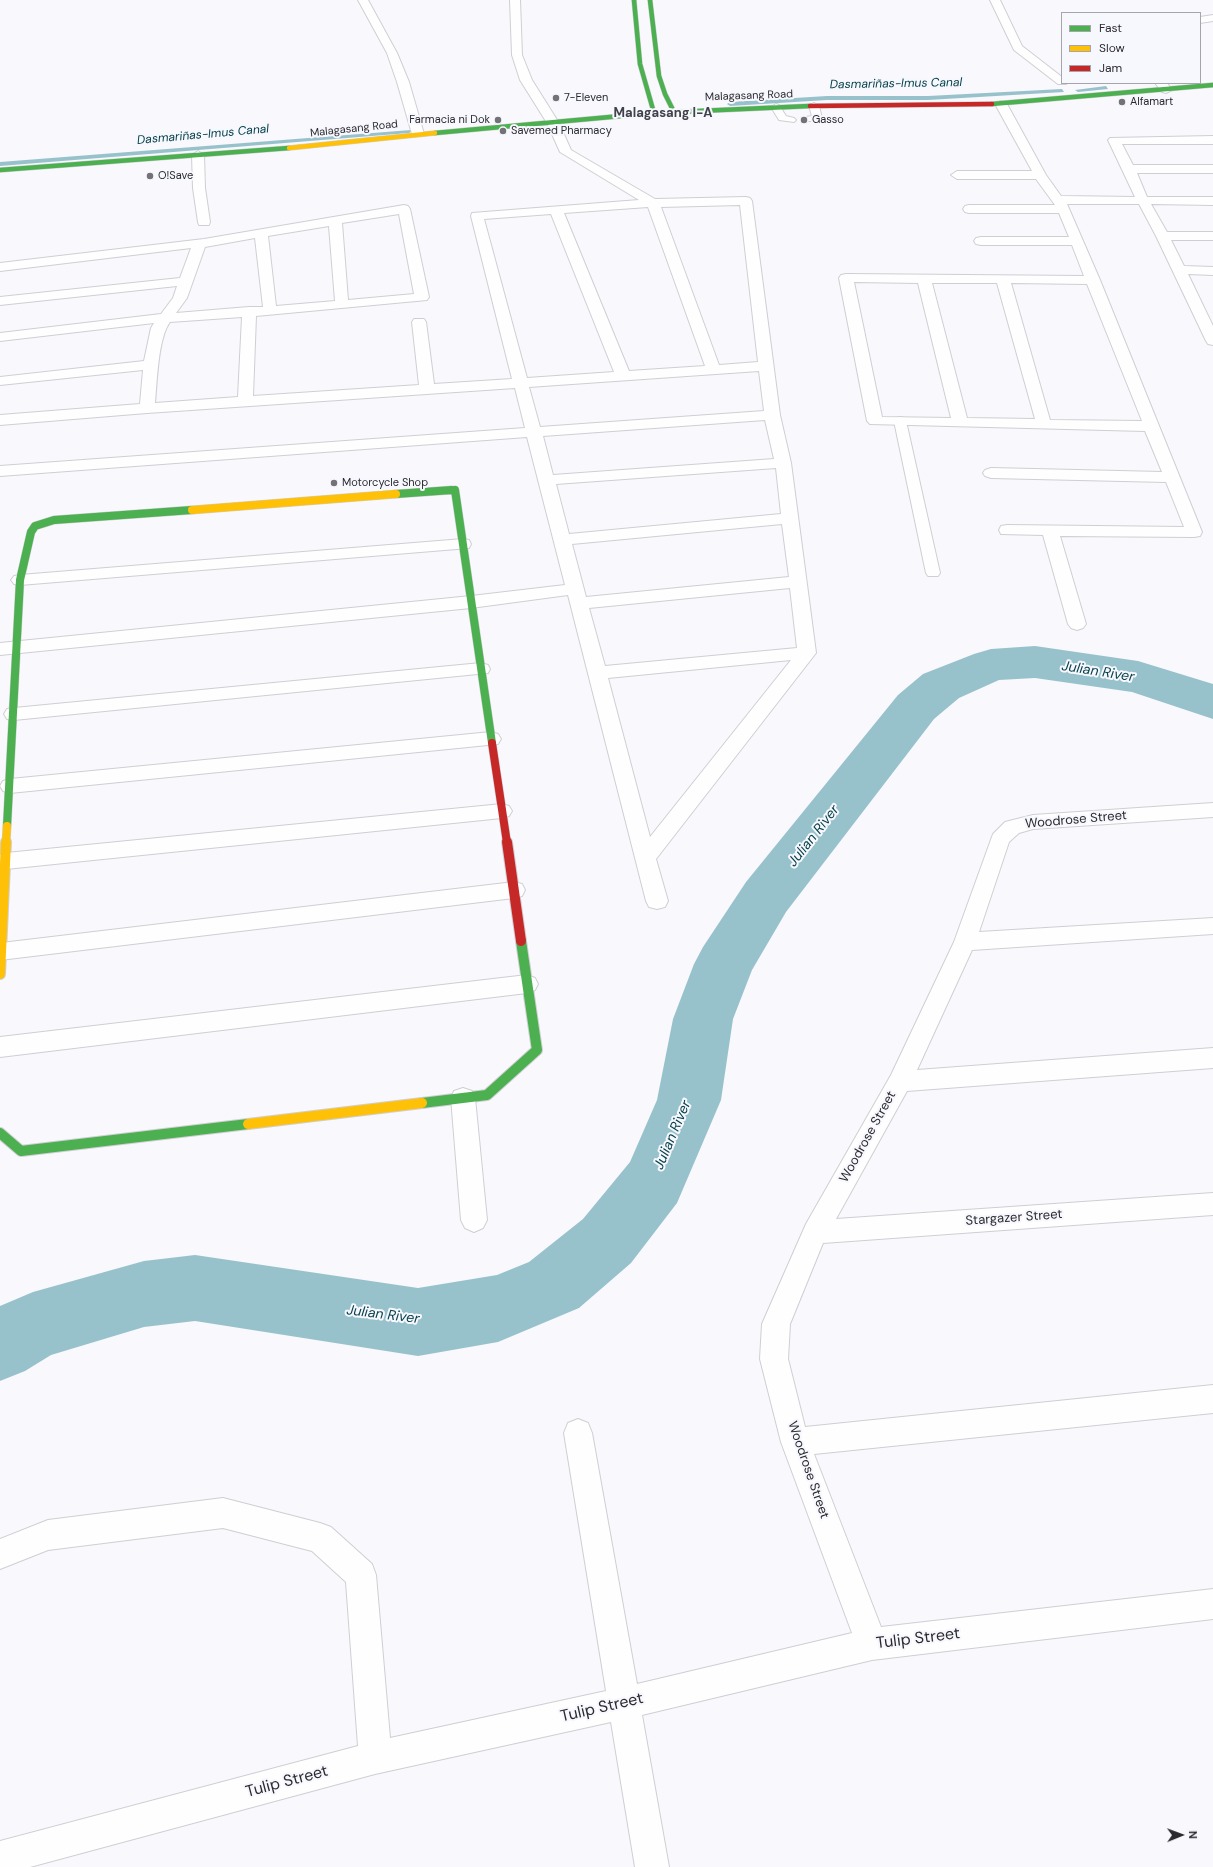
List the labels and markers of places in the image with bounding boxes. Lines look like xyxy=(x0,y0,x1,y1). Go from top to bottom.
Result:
place label: 7-Eleven xyxy=(564,91,608,105)
marker: 7-Eleven xyxy=(551,93,561,103)
place label: Alfamart xyxy=(1130,95,1173,109)
marker: Alfamart xyxy=(1117,97,1127,107)
place label: Farmacia ni Dok xyxy=(409,113,490,127)
place label: Gasso xyxy=(812,113,844,127)
marker: Farmacia ni Dok xyxy=(493,115,503,125)
marker: Gasso xyxy=(799,115,809,125)
place label: Savemed Pharmacy xyxy=(511,124,612,138)
marker: Savemed Pharmacy xyxy=(498,126,508,136)
place label: O!Save xyxy=(158,169,193,183)
marker: O!Save xyxy=(145,171,155,181)
place label: Motorcycle Shop xyxy=(342,476,428,490)
marker: Motorcycle Shop xyxy=(329,478,339,488)

